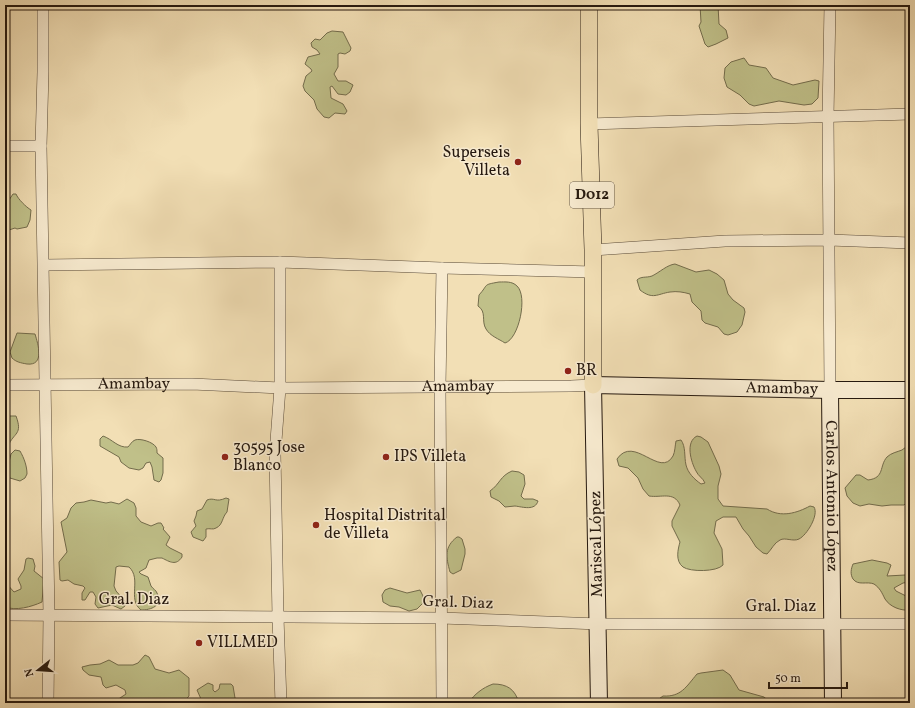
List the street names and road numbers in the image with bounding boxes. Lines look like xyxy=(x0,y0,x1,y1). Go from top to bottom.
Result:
road number: D012 xyxy=(570,182,614,208)
street label: Amambay xyxy=(98,373,171,396)
street label: Amambay xyxy=(422,376,495,398)
street label: Amambay xyxy=(745,377,819,401)
street label: Carlos Antonio López xyxy=(819,420,843,572)
street label: Mariscal López xyxy=(585,491,609,597)
street label: Gral. Diaz xyxy=(99,589,169,611)
street label: Gral. Diaz xyxy=(422,591,494,615)
street label: Gral. Diaz xyxy=(746,596,816,618)

